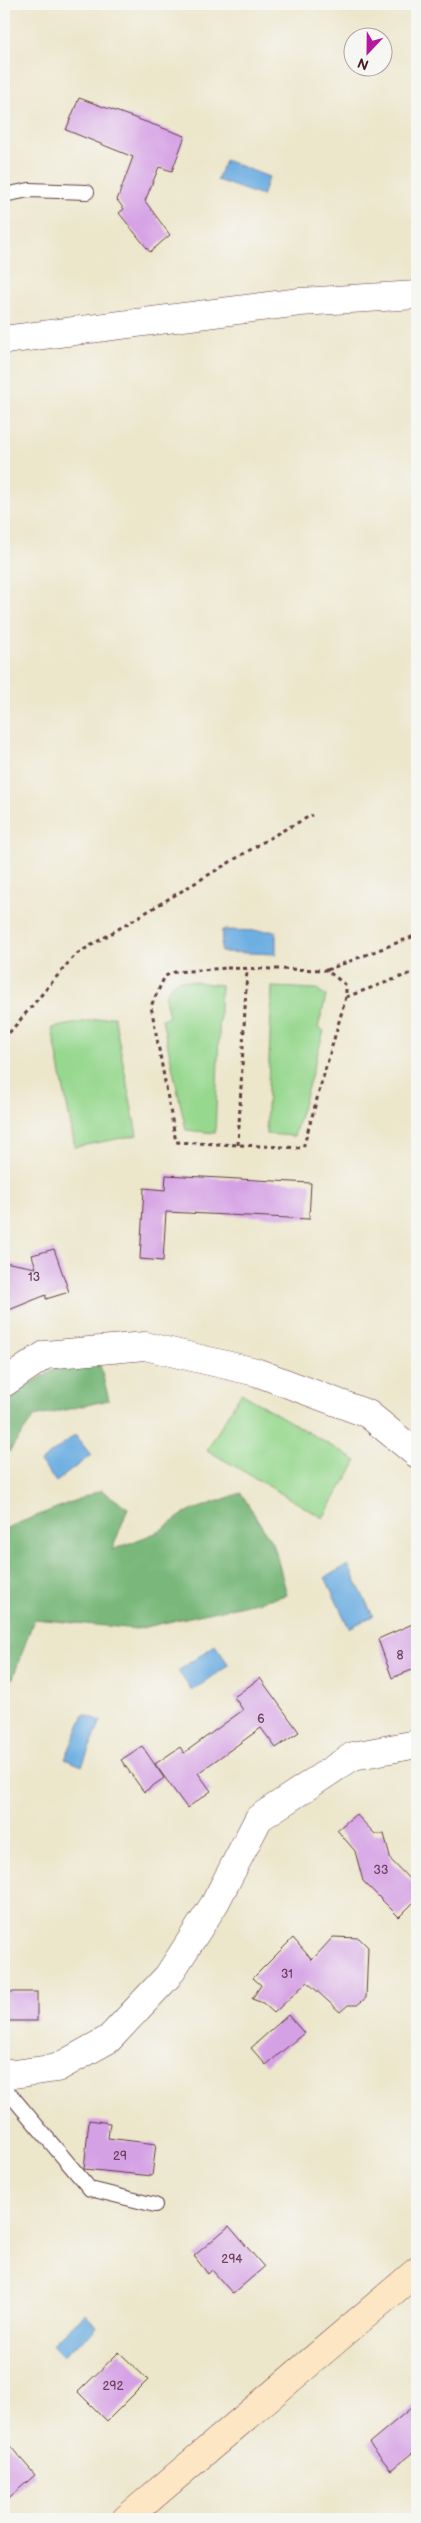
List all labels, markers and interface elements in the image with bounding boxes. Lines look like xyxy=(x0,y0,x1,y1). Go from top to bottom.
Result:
north arrow xyxy=(344,28,394,78)
text: N xyxy=(355,54,371,73)
house number: 13 xyxy=(28,1270,40,1285)
house number: 8 xyxy=(397,1648,404,1663)
house number: 6 xyxy=(257,1712,265,1727)
house number: 33 xyxy=(374,1863,388,1878)
house number: 31 xyxy=(281,1967,293,1982)
house number: 29 xyxy=(113,2149,127,2164)
house number: 294 xyxy=(221,2252,243,2267)
house number: 292 xyxy=(102,2379,124,2394)

